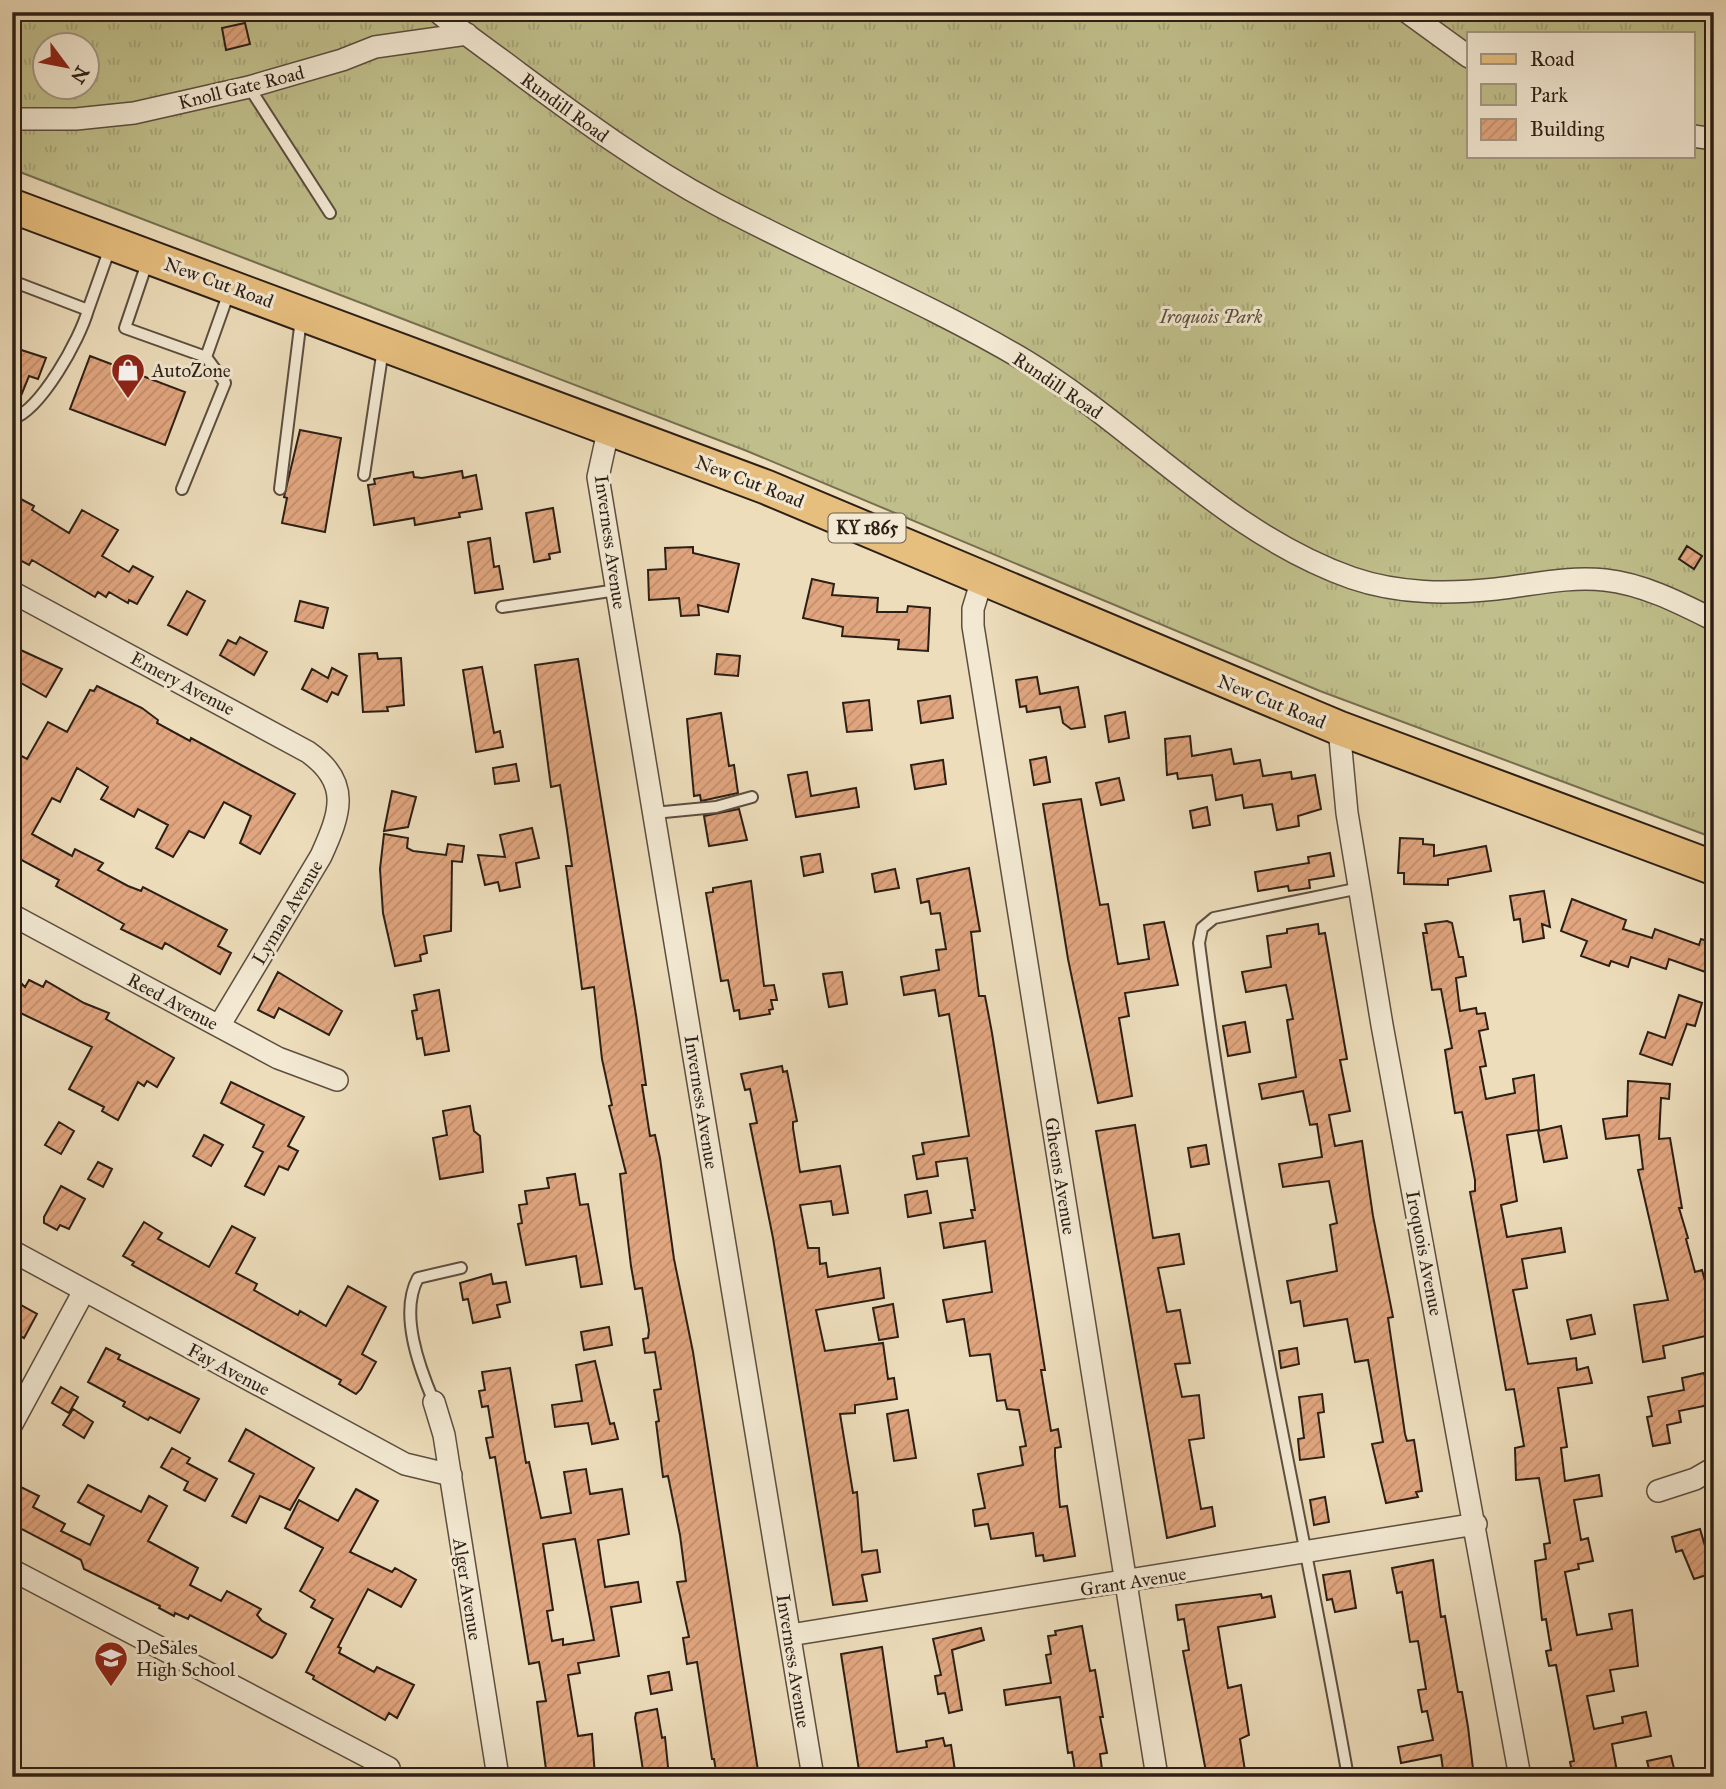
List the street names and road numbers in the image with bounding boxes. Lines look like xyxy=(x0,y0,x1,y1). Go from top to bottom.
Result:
street label: Knoll Gate Road xyxy=(176,61,307,114)
street label: Rundill Road xyxy=(516,68,614,147)
street label: New Cut Road xyxy=(161,252,277,313)
street label: Rundill Road xyxy=(1008,347,1107,424)
street label: New Cut Road xyxy=(692,450,808,513)
street label: Inverness Avenue xyxy=(590,473,631,611)
road number: KY 1865 xyxy=(828,514,906,542)
street label: Emery Avenue xyxy=(127,646,239,721)
street label: New Cut Road xyxy=(1214,669,1330,734)
street label: Lyman Avenue xyxy=(247,856,328,969)
street label: Reed Avenue xyxy=(123,968,222,1035)
street label: Inverness Avenue xyxy=(680,1033,723,1171)
street label: Gheens Avenue xyxy=(1040,1116,1081,1237)
street label: Iroquois Avenue xyxy=(1400,1189,1448,1318)
street label: Fay Avenue xyxy=(184,1338,274,1401)
street label: Alger Avenue xyxy=(447,1535,487,1642)
street label: Grant Avenue xyxy=(1078,1562,1188,1601)
street label: Inverness Avenue xyxy=(772,1592,815,1730)

